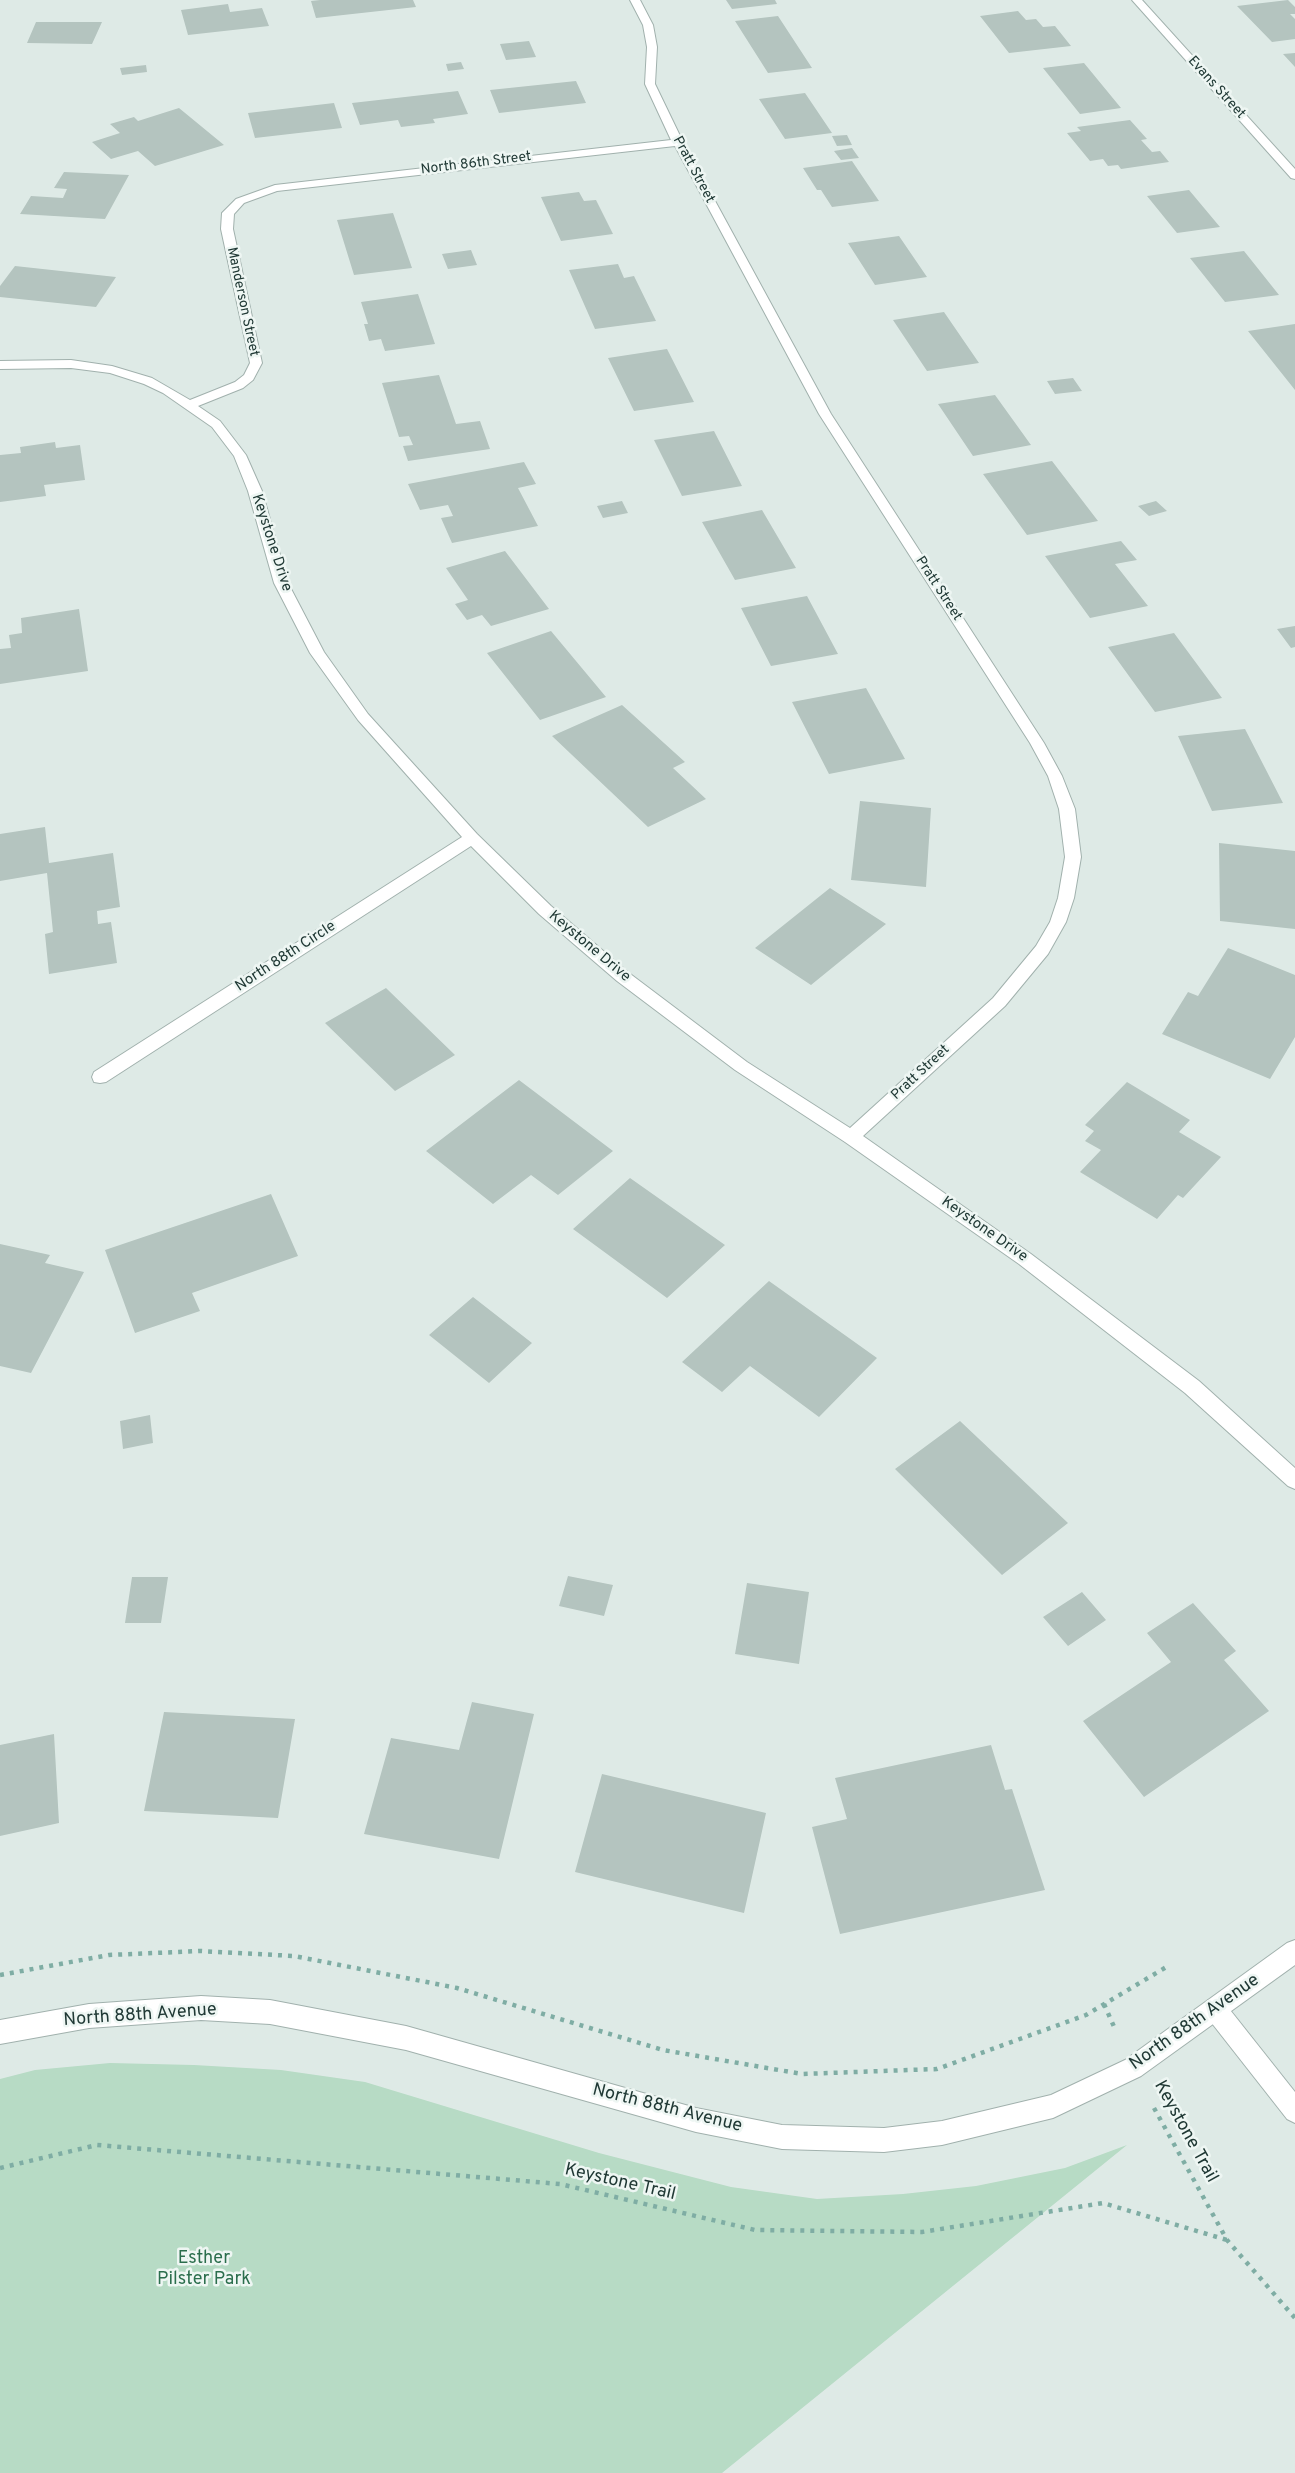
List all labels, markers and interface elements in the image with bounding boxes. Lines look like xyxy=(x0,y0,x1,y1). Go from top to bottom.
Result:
street label: Evans Street xyxy=(1184,53,1248,123)
street label: Pratt Street xyxy=(668,134,718,206)
street label: North 86th Street xyxy=(420,149,532,179)
street label: Manderson Street xyxy=(222,246,262,358)
street label: Keystone Drive xyxy=(247,492,295,594)
street label: Pratt Street xyxy=(911,554,965,624)
street label: Keystone Drive xyxy=(544,908,634,986)
street label: North 88th Circle xyxy=(232,918,340,996)
street label: Pratt Street xyxy=(888,1042,954,1104)
street label: Keystone Drive xyxy=(937,1194,1031,1266)
street label: North 88th Avenue xyxy=(1126,1970,1264,2076)
street label: North 88th Avenue xyxy=(63,2000,217,2032)
street label: Keystone Trail xyxy=(1148,2077,1222,2187)
street label: North 88th Avenue xyxy=(590,2080,744,2138)
street label: Keystone Trail xyxy=(562,2160,678,2206)
park label: Esther Pilster Park xyxy=(157,2248,251,2290)

